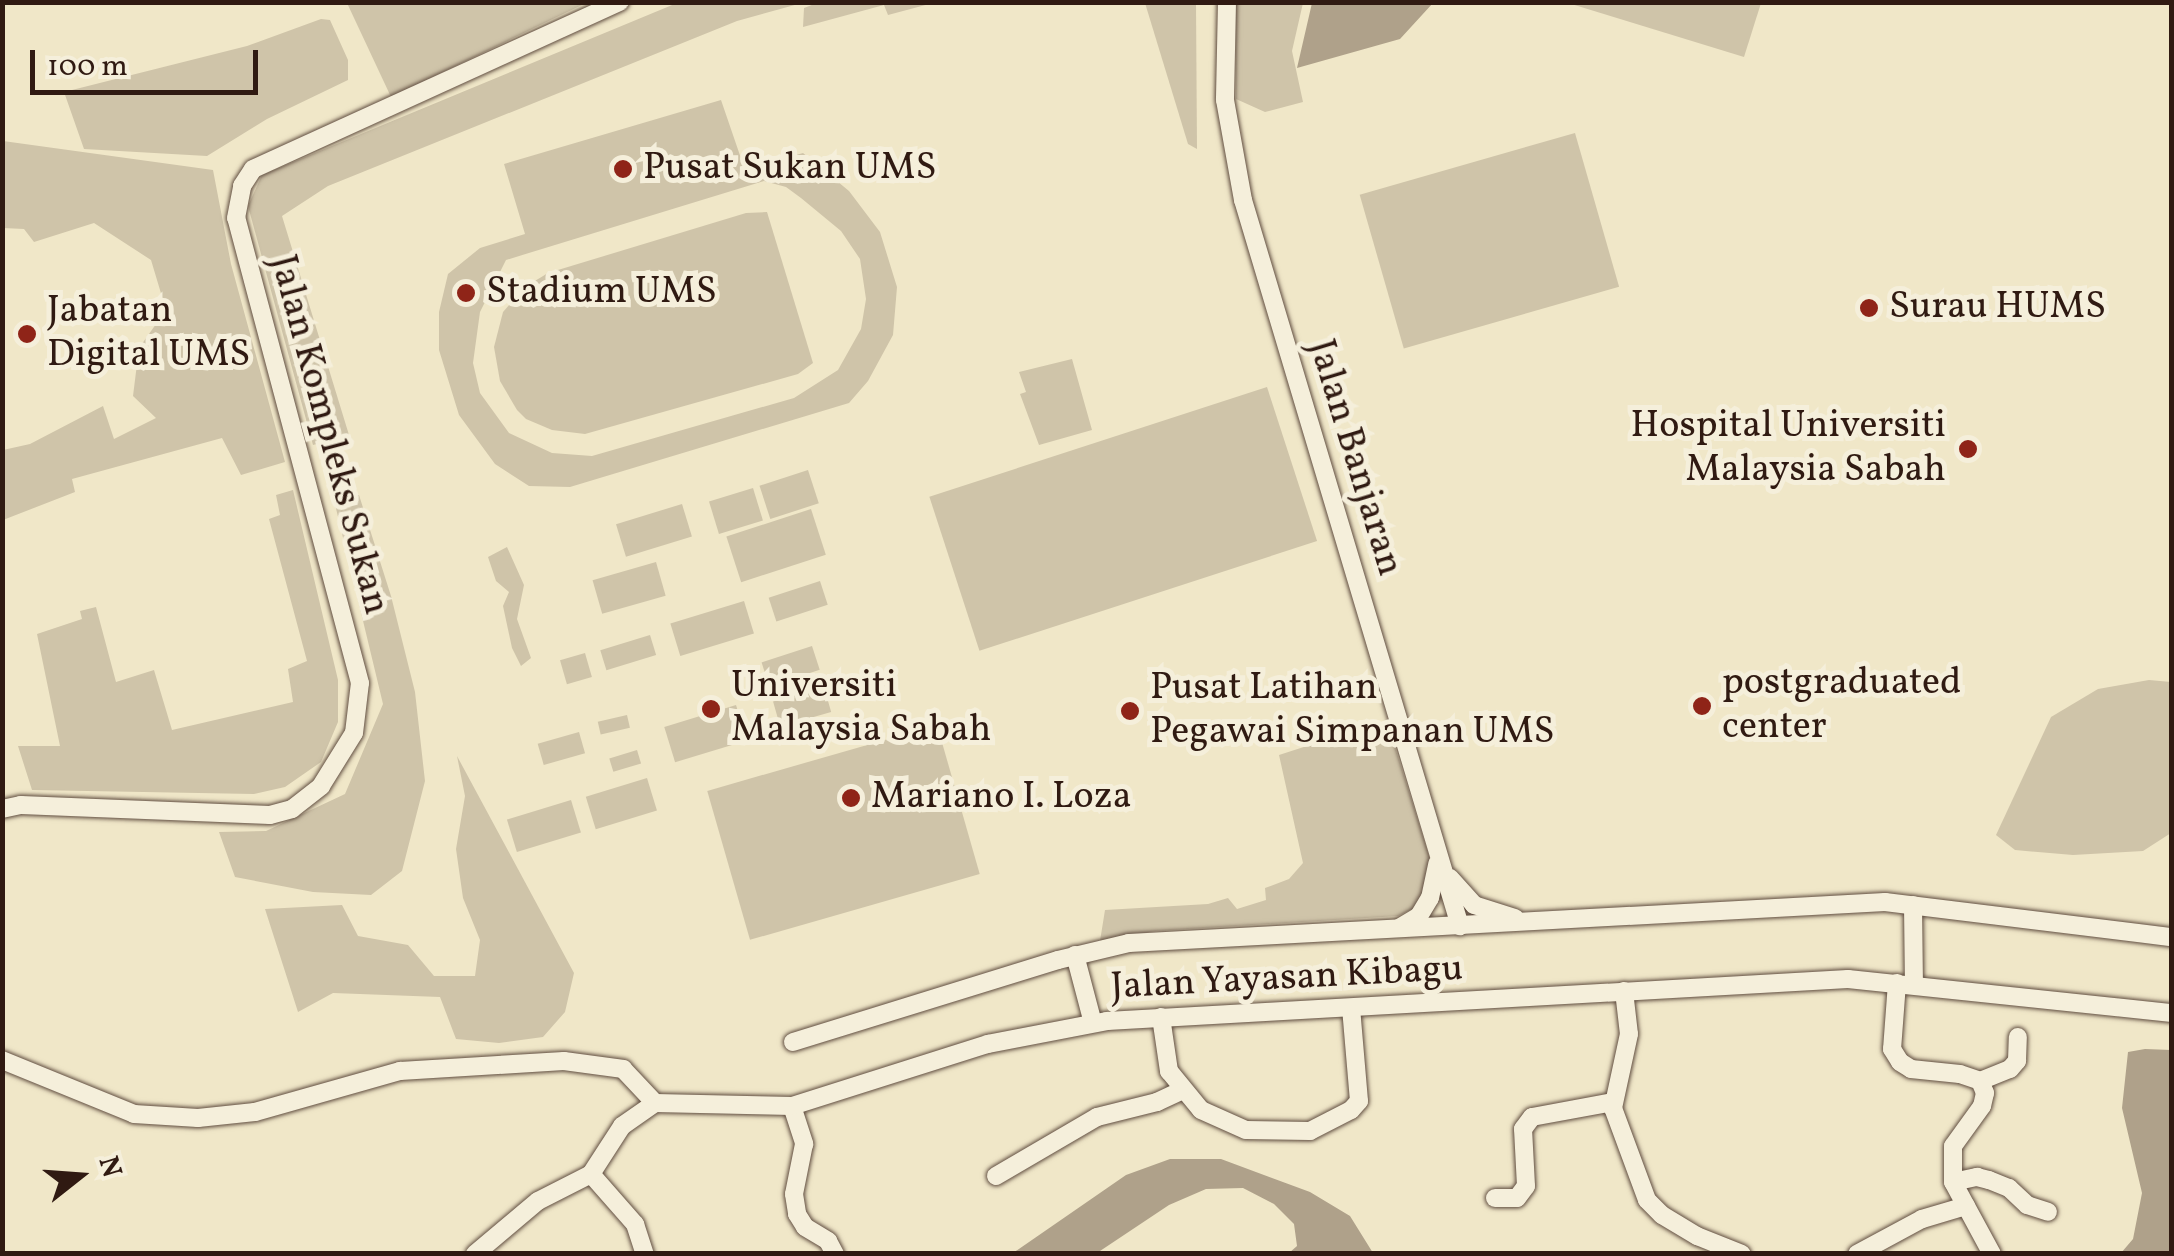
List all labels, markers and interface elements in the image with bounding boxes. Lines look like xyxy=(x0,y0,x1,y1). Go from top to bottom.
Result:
scale bar xyxy=(35,30,262,92)
text: 100 m xyxy=(47,46,128,88)
place label: Pusat Sukan UMS xyxy=(643,146,936,192)
marker: Pusat Sukan UMS xyxy=(612,158,634,180)
street label: Jalan Kompleks Sukan xyxy=(258,250,398,620)
place label: Stadium UMS xyxy=(486,270,717,316)
marker: Stadium UMS xyxy=(455,282,477,304)
place label: Surau HUMS xyxy=(1889,285,2106,331)
place label: Jabatan Digital UMS xyxy=(47,289,250,378)
marker: Surau HUMS xyxy=(1858,297,1880,319)
marker: Jabatan Digital UMS xyxy=(16,323,38,345)
street label: Jalan Banjaran xyxy=(1296,334,1412,582)
place label: Hospital Universiti Malaysia Sabah xyxy=(1631,404,1946,494)
marker: Hospital Universiti Malaysia Sabah xyxy=(1955,436,1981,462)
place label: postgraduated center xyxy=(1722,661,1961,751)
place label: Universiti Malaysia Sabah xyxy=(731,664,991,754)
place label: Pusat Latihan Pegawai Simpanan UMS xyxy=(1150,666,1555,756)
marker: postgraduated center xyxy=(1691,695,1713,717)
marker: Universiti Malaysia Sabah xyxy=(700,698,722,720)
marker: Pusat Latihan Pegawai Simpanan UMS xyxy=(1119,700,1141,722)
place label: Mariano I. Loza xyxy=(871,775,1132,821)
marker: Mariano I. Loza xyxy=(840,787,862,809)
street label: Jalan Yayasan Kibagu xyxy=(1109,947,1465,1011)
north arrow xyxy=(30,1126,130,1226)
text: N xyxy=(88,1152,131,1182)

